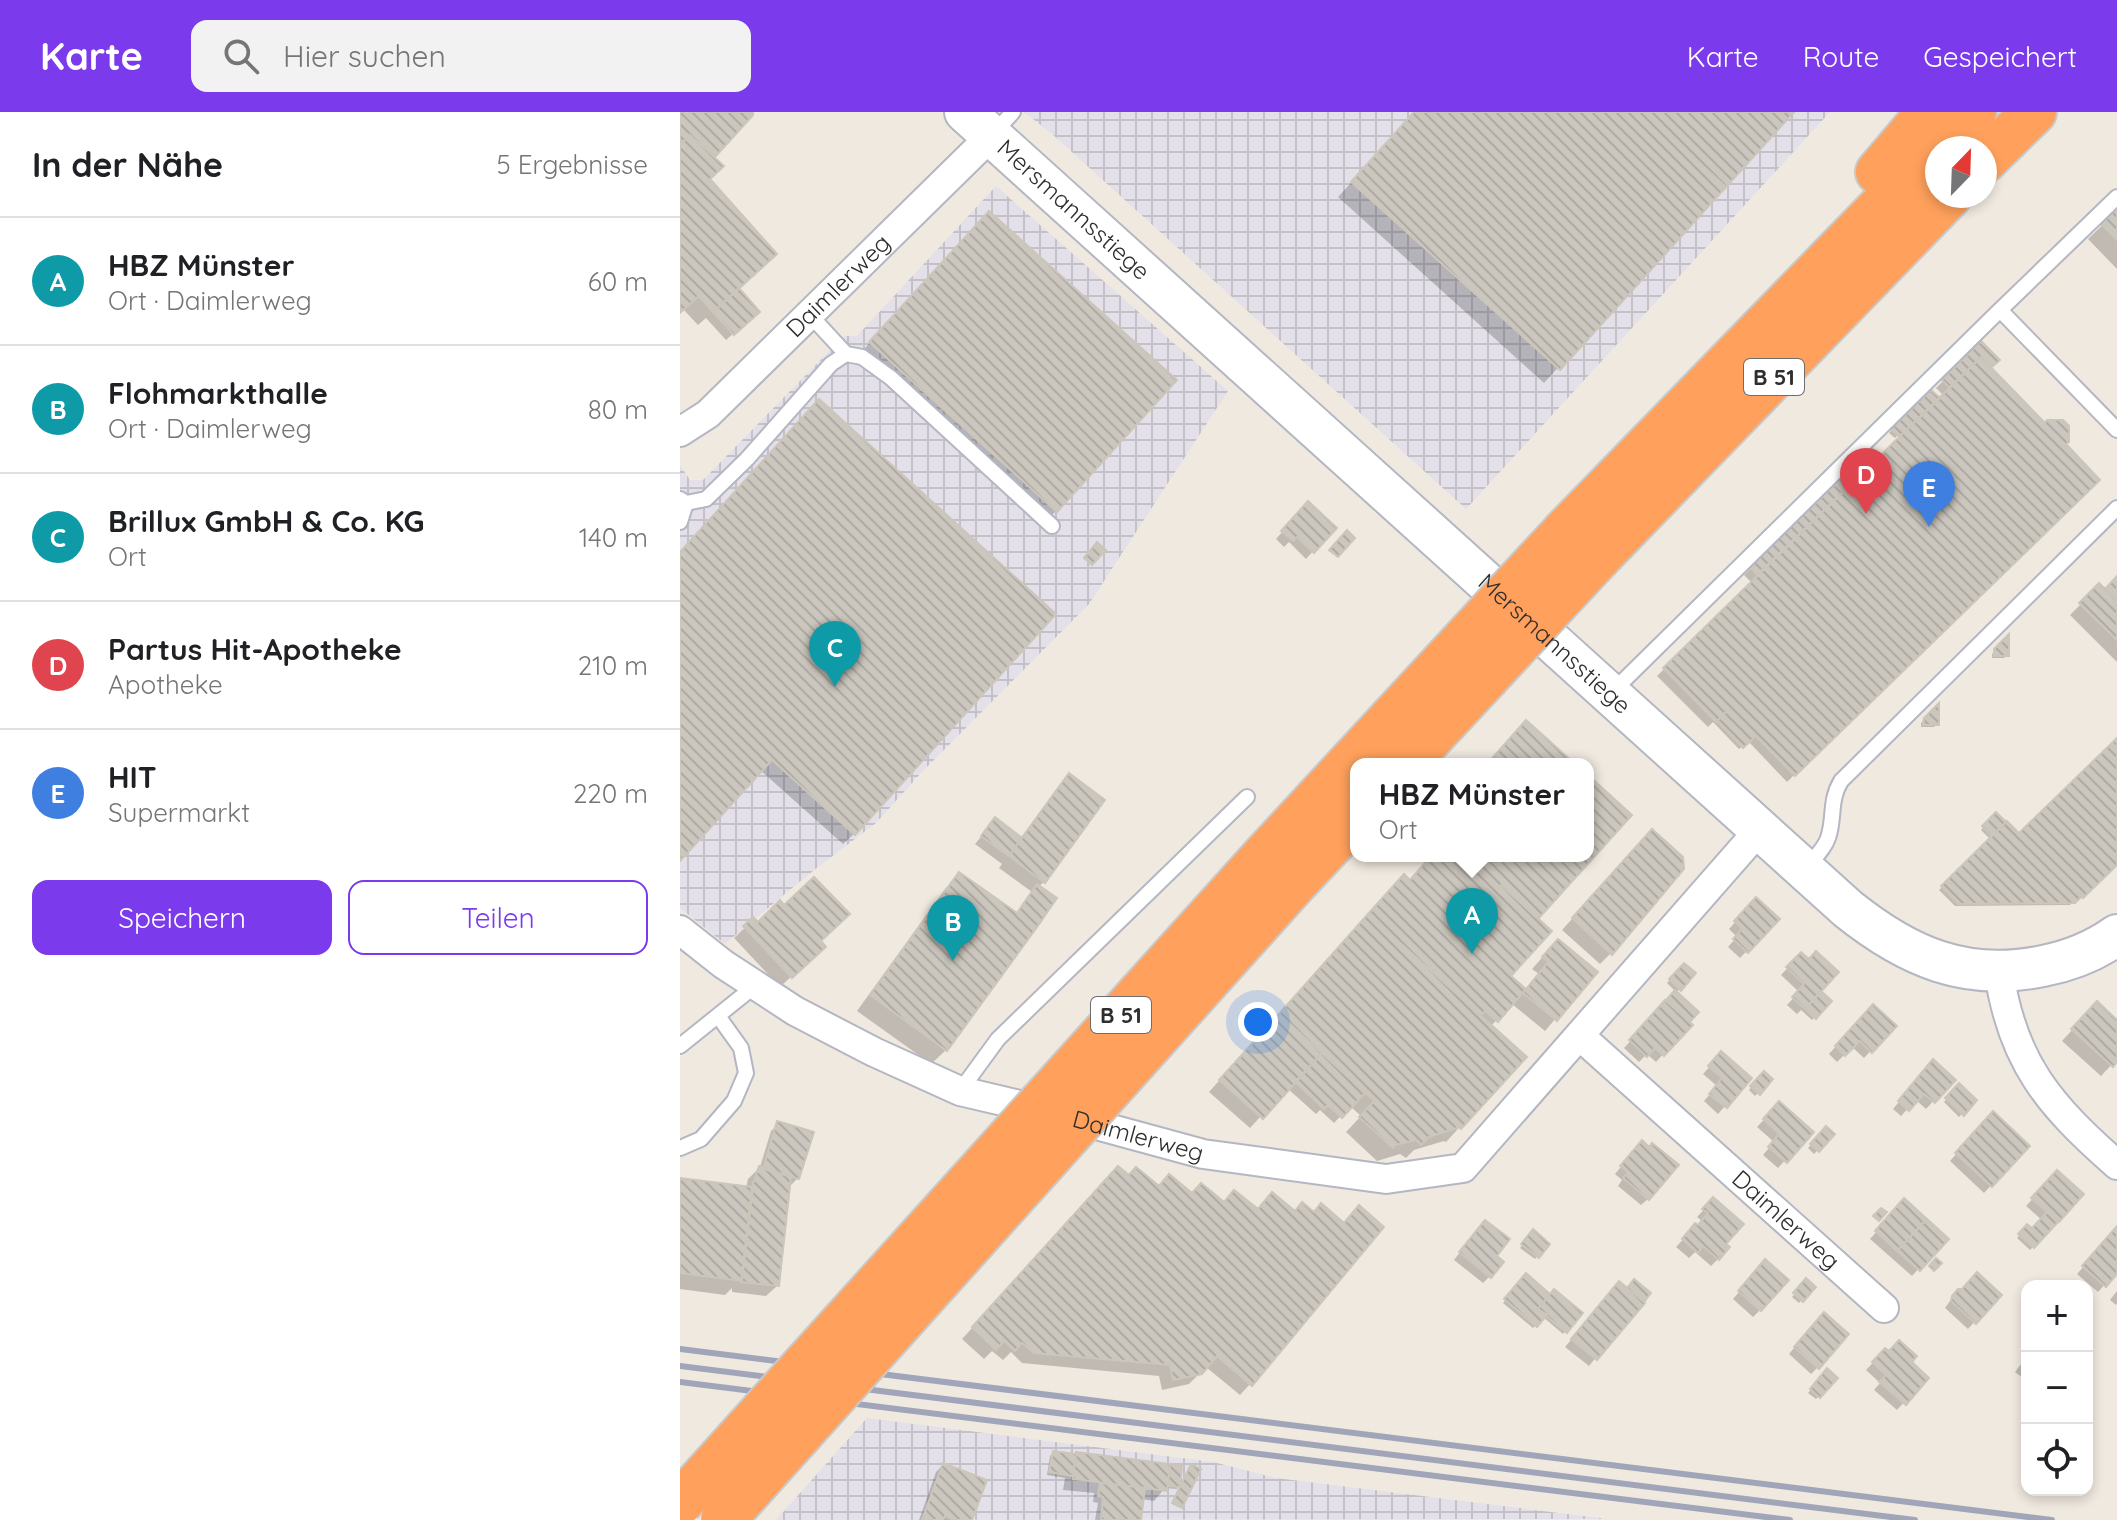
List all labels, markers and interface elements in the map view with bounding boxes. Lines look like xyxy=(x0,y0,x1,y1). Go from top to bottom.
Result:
search box xyxy=(191,20,751,92)
text: Karte xyxy=(40,32,143,80)
icon: search xyxy=(219,34,263,78)
text: Hier suchen xyxy=(283,37,446,75)
text: Karte xyxy=(1687,39,1759,74)
text: Route xyxy=(1803,39,1879,74)
text: Gespeichert xyxy=(1923,39,2077,74)
street label: Mersmannsstiege xyxy=(991,132,1157,286)
north arrow xyxy=(1925,136,1997,208)
text: In der Nähe xyxy=(32,143,223,186)
text: 5 Ergebnisse xyxy=(497,148,648,181)
street label: Daimlerweg xyxy=(779,227,896,343)
text: HBZ Münster xyxy=(108,246,294,284)
text: A xyxy=(50,265,66,298)
text: 60 m xyxy=(588,265,648,298)
text: Ort · Daimlerweg xyxy=(108,284,312,317)
road number: B 51 xyxy=(1744,359,1804,395)
text: Flohmarkthalle xyxy=(108,374,328,412)
text: B xyxy=(49,393,67,426)
text: 80 m xyxy=(588,393,648,426)
text: Ort · Daimlerweg xyxy=(108,412,312,445)
pin: D xyxy=(1840,448,1892,514)
pin: E xyxy=(1903,461,1955,527)
text: Brillux GmbH & Co. KG xyxy=(108,502,424,540)
text: C xyxy=(50,521,66,554)
text: 140 m xyxy=(579,521,648,554)
text: Ort xyxy=(108,540,147,573)
street label: Mersmannsstiege xyxy=(1472,567,1638,720)
pin: C xyxy=(809,621,861,687)
text: Partus Hit-Apotheke xyxy=(108,630,402,668)
text: D xyxy=(49,649,67,682)
text: 210 m xyxy=(578,649,648,682)
text: Apotheke xyxy=(108,668,223,701)
text: HIT xyxy=(108,758,157,796)
popup xyxy=(1350,758,1594,862)
text: HBZ Münster xyxy=(1379,775,1565,813)
text: E xyxy=(51,777,65,810)
text: 220 m xyxy=(573,777,648,810)
text: Supermarkt xyxy=(108,796,250,829)
text: Ort xyxy=(1379,813,1418,846)
button: Speichern xyxy=(32,880,332,955)
button: Teilen xyxy=(348,880,648,955)
pin: A xyxy=(1446,888,1498,954)
pin: B xyxy=(927,895,979,961)
road number: B 51 xyxy=(1091,997,1151,1033)
your location xyxy=(1238,1002,1278,1042)
street label: Daimlerweg xyxy=(1069,1103,1207,1168)
street label: Daimlerweg xyxy=(1726,1163,1847,1275)
map controls xyxy=(2021,1280,2093,1496)
button: + xyxy=(2021,1280,2093,1352)
button: − xyxy=(2021,1352,2093,1424)
button: locate xyxy=(2021,1424,2093,1496)

